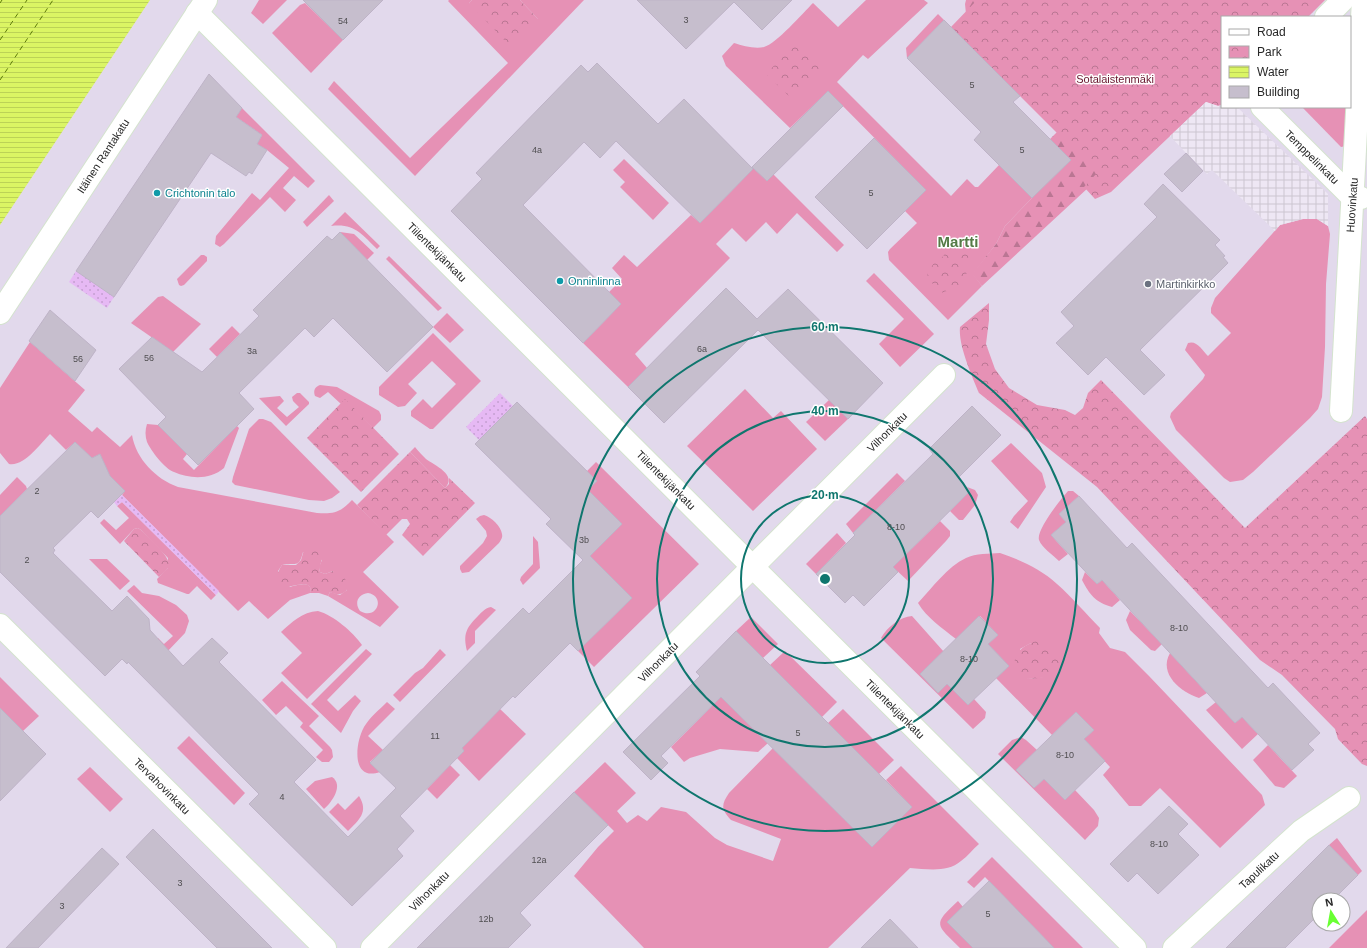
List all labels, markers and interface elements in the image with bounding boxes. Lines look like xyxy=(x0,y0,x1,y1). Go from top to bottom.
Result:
house number: 3 xyxy=(683,15,689,25)
house number: 54 xyxy=(338,16,348,26)
legend xyxy=(1221,16,1351,108)
text: Road xyxy=(1257,25,1286,39)
text: Park xyxy=(1257,45,1283,59)
text: Water xyxy=(1257,65,1289,79)
park label: Sotalaistenmäki xyxy=(1076,73,1154,85)
house number: 5 xyxy=(969,80,975,90)
text: Building xyxy=(1257,85,1300,99)
street label: Itäinen Rantakatu xyxy=(74,117,132,195)
street label: Temppelinkatu xyxy=(1283,128,1341,186)
house number: 4a xyxy=(532,145,542,155)
house number: 5 xyxy=(1019,145,1025,155)
street label: Huovinkatu xyxy=(1344,177,1360,233)
place label: Crichtonin talo xyxy=(165,187,235,199)
marker: Crichtonin talo xyxy=(152,188,162,198)
house number: 5 xyxy=(868,188,874,198)
street label: Tiilentekijänkatu xyxy=(405,220,469,284)
district label: Martti xyxy=(938,233,978,250)
place label: Onninlinna xyxy=(568,275,621,287)
marker: Onninlinna xyxy=(555,276,565,286)
place label: Martinkirkko xyxy=(1156,278,1215,290)
marker: Martinkirkko xyxy=(1143,279,1153,289)
text: 60 m xyxy=(811,320,839,334)
house number: 6a xyxy=(697,344,707,354)
house number: 3a xyxy=(247,346,257,356)
house number: 56 xyxy=(144,353,154,363)
house number: 56 xyxy=(73,354,83,364)
text: 40 m xyxy=(811,404,839,418)
street label: Vilhonkatu xyxy=(865,410,909,454)
street label: Tiilentekijänkatu xyxy=(634,448,698,512)
house number: 2 xyxy=(34,486,40,496)
text: 20 m xyxy=(811,488,839,502)
house number: 8-10 xyxy=(887,522,905,532)
house number: 3b xyxy=(579,535,589,545)
house number: 2 xyxy=(24,555,30,565)
centre of rings xyxy=(818,572,832,586)
house number: 8-10 xyxy=(1170,623,1188,633)
street label: Vilhonkatu xyxy=(636,640,680,684)
house number: 8-10 xyxy=(960,654,978,664)
street label: Tiilentekijänkatu xyxy=(863,677,927,741)
house number: 5 xyxy=(795,728,801,738)
house number: 11 xyxy=(430,731,440,741)
house number: 8-10 xyxy=(1056,750,1074,760)
street label: Tervahovinkatu xyxy=(132,756,192,816)
house number: 4 xyxy=(279,792,285,802)
house number: 8-10 xyxy=(1150,839,1168,849)
street label: Tapulikatu xyxy=(1237,849,1281,891)
house number: 12a xyxy=(531,855,547,865)
street label: Vilhonkatu xyxy=(407,869,451,913)
house number: 3 xyxy=(177,878,183,888)
north arrow xyxy=(1311,892,1351,932)
text: N xyxy=(1324,896,1334,909)
house number: 3 xyxy=(59,901,65,911)
house number: 5 xyxy=(985,909,991,919)
house number: 12b xyxy=(478,914,494,924)

